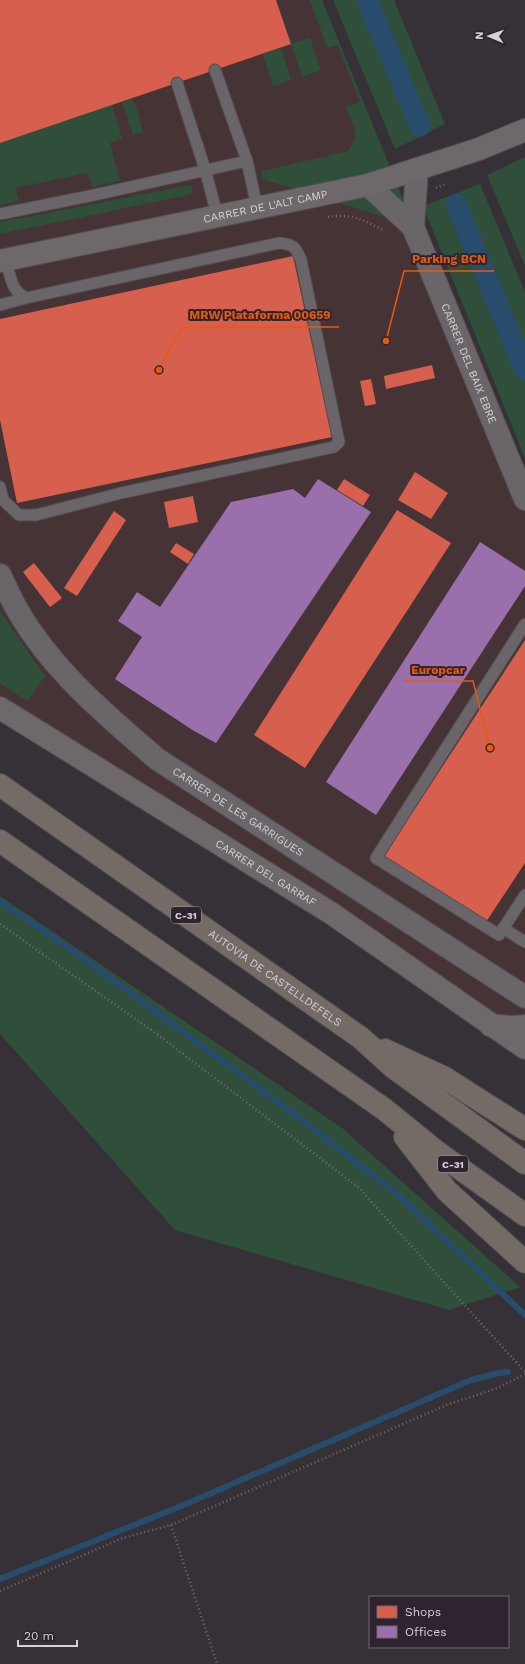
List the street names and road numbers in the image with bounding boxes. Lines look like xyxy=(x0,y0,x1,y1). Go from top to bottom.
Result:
street label: CARRER DE L'ALT CAMP xyxy=(202,187,329,226)
street label: CARRER DEL BAIX EBRE xyxy=(438,301,499,426)
street label: CARRER DE LES GARRIGUES xyxy=(170,765,306,859)
street label: CARRER DEL GARRAF xyxy=(213,837,319,910)
road number: C-31 xyxy=(171,907,201,923)
street label: AUTOVIA DE CASTELLDEFELS xyxy=(206,927,344,1029)
road number: C-31 xyxy=(438,1156,468,1172)

